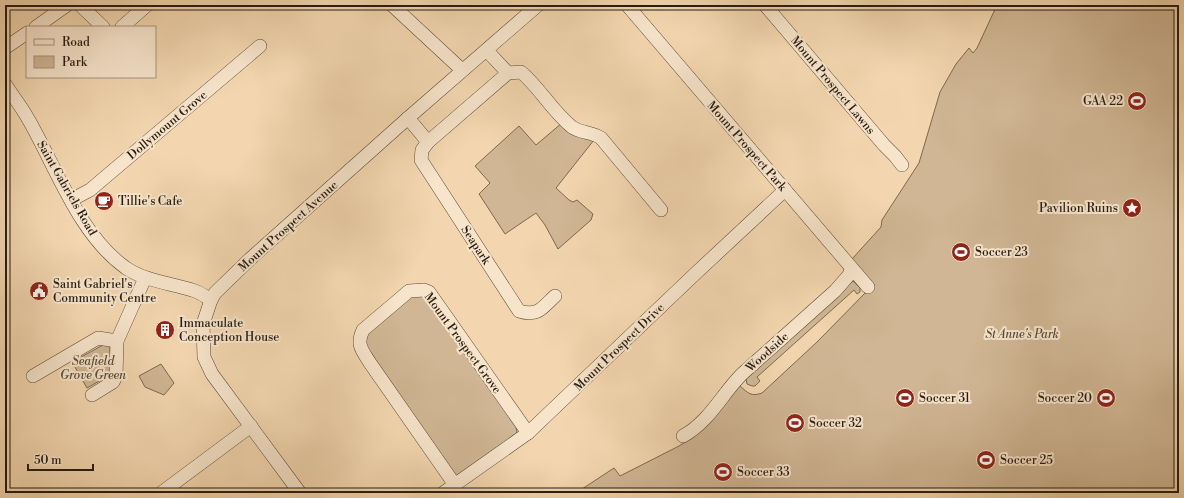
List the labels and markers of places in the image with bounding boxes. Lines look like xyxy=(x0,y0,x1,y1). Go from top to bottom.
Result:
sports icon: GAA 22 xyxy=(1126,90,1148,112)
place label: GAA 22 xyxy=(1083,94,1123,109)
cafe icon: Tillie's Cafe xyxy=(93,190,115,212)
place label: Tillie's Cafe xyxy=(118,194,182,209)
place icon: Pavilion Ruins xyxy=(1121,197,1143,219)
place label: Pavilion Ruins xyxy=(1039,201,1118,216)
sports icon: Soccer 23 xyxy=(950,241,972,263)
place label: Soccer 23 xyxy=(975,245,1028,260)
place label: Saint Gabriel's Community Centre xyxy=(53,277,156,306)
public building icon: Saint Gabriel's Community Centre xyxy=(28,280,50,302)
place label: Immaculate Conception House xyxy=(179,316,279,345)
building icon: Immaculate Conception House xyxy=(154,319,176,341)
sports icon: Soccer 31 xyxy=(894,387,916,409)
sports icon: Soccer 20 xyxy=(1095,387,1117,409)
place label: Soccer 31 xyxy=(919,391,971,406)
place label: Soccer 20 xyxy=(1038,391,1092,406)
sports icon: Soccer 32 xyxy=(784,412,806,434)
place label: Soccer 32 xyxy=(809,416,862,431)
sports icon: Soccer 25 xyxy=(975,449,997,471)
place label: Soccer 25 xyxy=(1000,453,1053,468)
sports icon: Soccer 33 xyxy=(712,461,734,483)
place label: Soccer 33 xyxy=(737,465,790,480)

